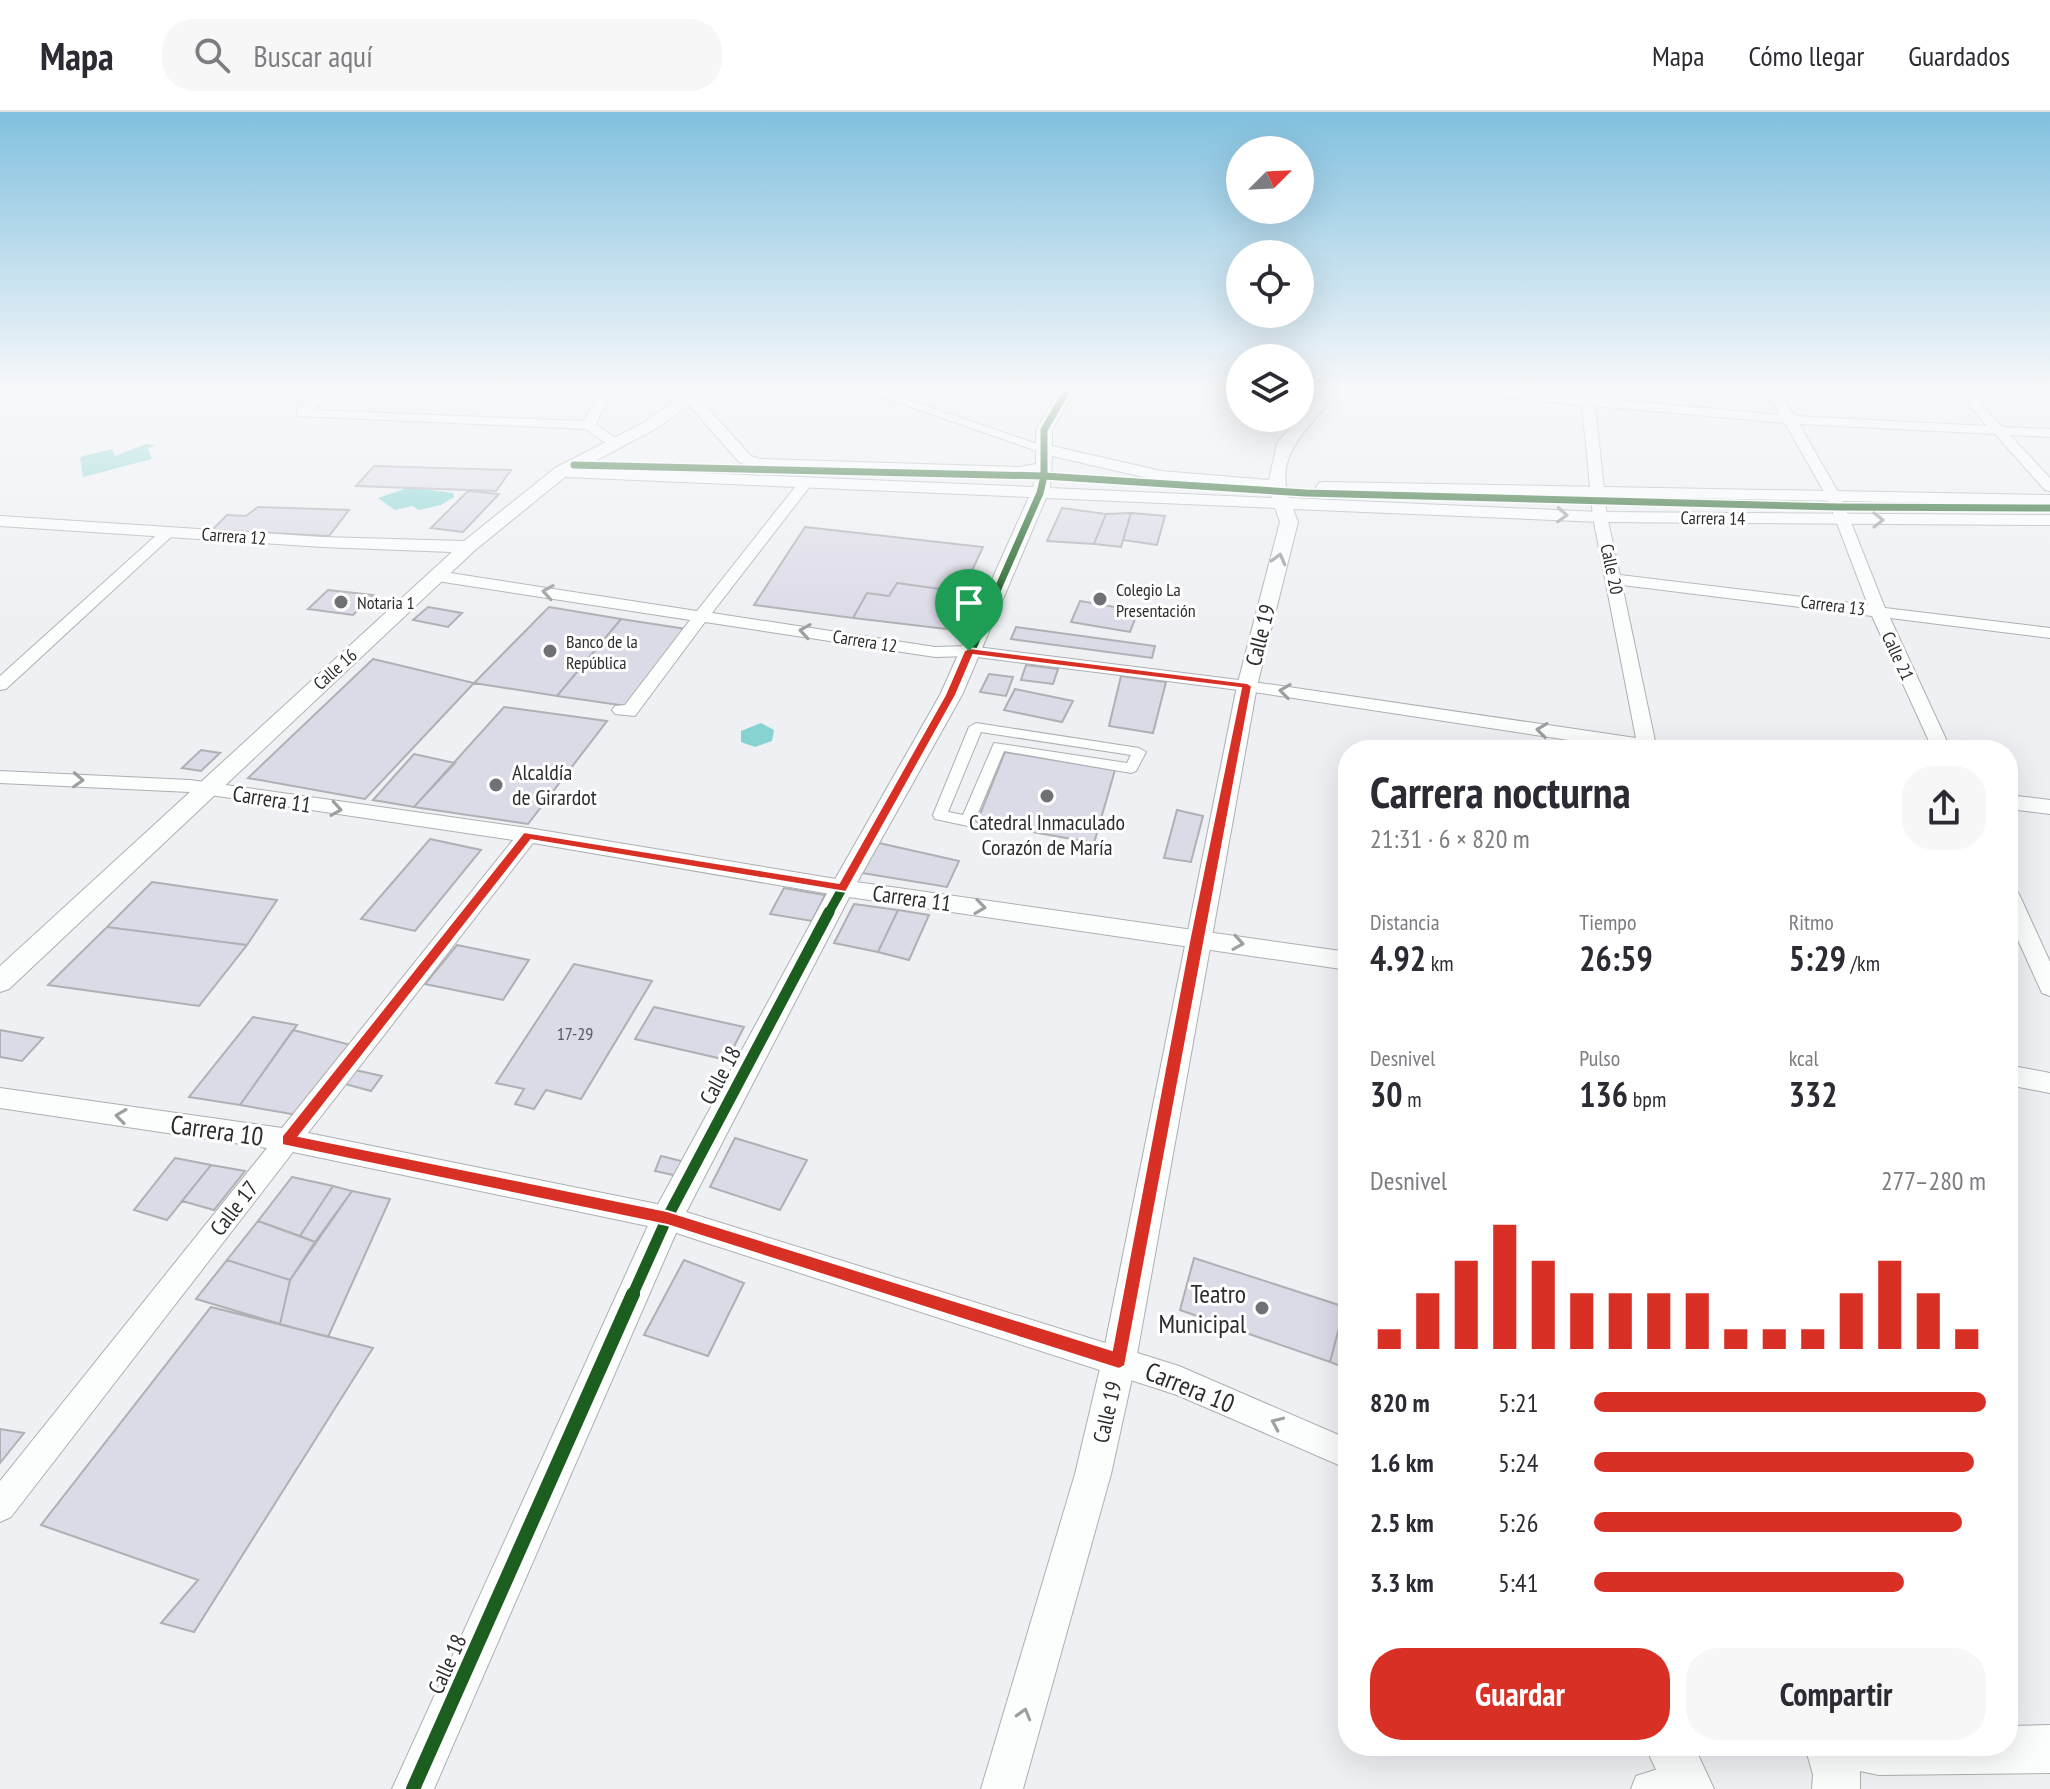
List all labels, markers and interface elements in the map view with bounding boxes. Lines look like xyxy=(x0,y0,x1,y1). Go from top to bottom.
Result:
search box xyxy=(162,19,722,91)
text: Mapa xyxy=(40,31,114,80)
icon: search xyxy=(190,33,234,77)
text: Buscar aquí xyxy=(254,36,373,75)
text: Mapa xyxy=(1652,37,1704,74)
text: Cómo llegar xyxy=(1748,37,1864,74)
text: Guardados xyxy=(1908,37,2010,74)
north arrow xyxy=(1226,136,1314,224)
map controls xyxy=(1226,136,1314,432)
button: locate xyxy=(1226,240,1314,328)
button: layers xyxy=(1226,344,1314,432)
one-way arrow xyxy=(1556,506,1569,523)
street label: Carrera 14 xyxy=(1680,506,1746,530)
one-way arrow xyxy=(1872,511,1885,529)
street label: Carrera 12 xyxy=(201,522,267,550)
street label: Calle 20 xyxy=(1595,542,1629,596)
one-way arrow xyxy=(1270,553,1287,566)
pin xyxy=(935,569,1003,651)
place label: Colegio La Presentación xyxy=(1116,578,1196,622)
icon: arrive xyxy=(947,581,991,625)
one-way arrow xyxy=(541,584,555,601)
marker: Colegio La Presentación xyxy=(1091,590,1109,608)
street label: Carrera 13 xyxy=(1800,590,1866,620)
place label: Notaria 1 xyxy=(357,591,415,614)
marker: Notaria 1 xyxy=(332,593,350,611)
street label: Calle 19 xyxy=(1239,601,1281,669)
one-way arrow xyxy=(798,624,812,641)
street label: Carrera 12 xyxy=(831,625,899,657)
street label: Calle 21 xyxy=(1877,628,1919,684)
place label: Banco de la República xyxy=(566,630,638,674)
marker: Banco de la República xyxy=(541,642,559,660)
street label: Calle 16 xyxy=(308,643,362,695)
one-way arrow xyxy=(1278,684,1291,701)
one-way arrow xyxy=(1535,722,1549,739)
place label: Alcaldía de Girardot xyxy=(512,758,597,811)
text: Carrera nocturna xyxy=(1370,763,1631,820)
button: share xyxy=(1902,766,1986,850)
one-way arrow xyxy=(72,772,85,789)
marker: Alcaldía de Girardot xyxy=(487,776,505,794)
street label: Carrera 11 xyxy=(231,779,313,819)
marker: Catedral Inmaculado Corazón de María xyxy=(1038,787,1056,805)
one-way arrow xyxy=(329,800,343,817)
place label: Catedral Inmaculado Corazón de María xyxy=(969,808,1125,861)
text: 21:31 · 6 × 820 m xyxy=(1370,822,1530,855)
street label: Carrera 11 xyxy=(871,879,953,917)
one-way arrow xyxy=(974,898,987,915)
text: Distancia xyxy=(1370,908,1440,936)
text: Tiempo xyxy=(1579,908,1636,936)
text: Ritmo xyxy=(1789,908,1834,936)
one-way arrow xyxy=(1231,934,1245,951)
text: 4.92 xyxy=(1370,936,1426,980)
text: 26:59 xyxy=(1579,936,1653,980)
text: 5:29 xyxy=(1789,936,1846,980)
text: km xyxy=(1426,949,1454,977)
text: /km xyxy=(1846,949,1880,977)
house number: 17-29 xyxy=(557,1022,593,1045)
street label: Calle 18 xyxy=(693,1041,747,1109)
text: Desnivel xyxy=(1370,1044,1435,1072)
text: Pulso xyxy=(1579,1044,1620,1072)
text: kcal xyxy=(1789,1044,1819,1072)
text: 30 xyxy=(1370,1072,1403,1116)
text: 136 xyxy=(1579,1072,1628,1116)
text: 332 xyxy=(1789,1072,1837,1116)
text: m xyxy=(1403,1085,1422,1113)
text: bpm xyxy=(1628,1085,1666,1113)
street label: Carrera 10 xyxy=(168,1107,266,1153)
one-way arrow xyxy=(114,1108,127,1125)
text: Desnivel xyxy=(1370,1164,1447,1197)
text: 277–280 m xyxy=(1881,1164,1986,1197)
street label: Calle 17 xyxy=(204,1175,264,1241)
place label: Teatro Municipal xyxy=(1158,1277,1246,1340)
marker: Teatro Municipal xyxy=(1253,1299,1271,1317)
street label: Carrera 10 xyxy=(1141,1354,1239,1420)
street label: Calle 19 xyxy=(1086,1378,1128,1446)
text: 820 m xyxy=(1370,1386,1430,1419)
text: 5:21 xyxy=(1498,1386,1538,1419)
one-way arrow xyxy=(1270,1417,1285,1433)
text: 1.6 km xyxy=(1370,1446,1434,1479)
text: 5:24 xyxy=(1498,1446,1538,1479)
text: 2.5 km xyxy=(1370,1506,1434,1539)
text: 5:26 xyxy=(1498,1506,1538,1539)
text: 3.3 km xyxy=(1370,1566,1434,1599)
text: 5:41 xyxy=(1498,1566,1538,1599)
street label: Calle 18 xyxy=(422,1630,472,1698)
button: Guardar xyxy=(1370,1648,1670,1740)
button: Compartir xyxy=(1686,1648,1986,1740)
one-way arrow xyxy=(1014,1708,1031,1721)

